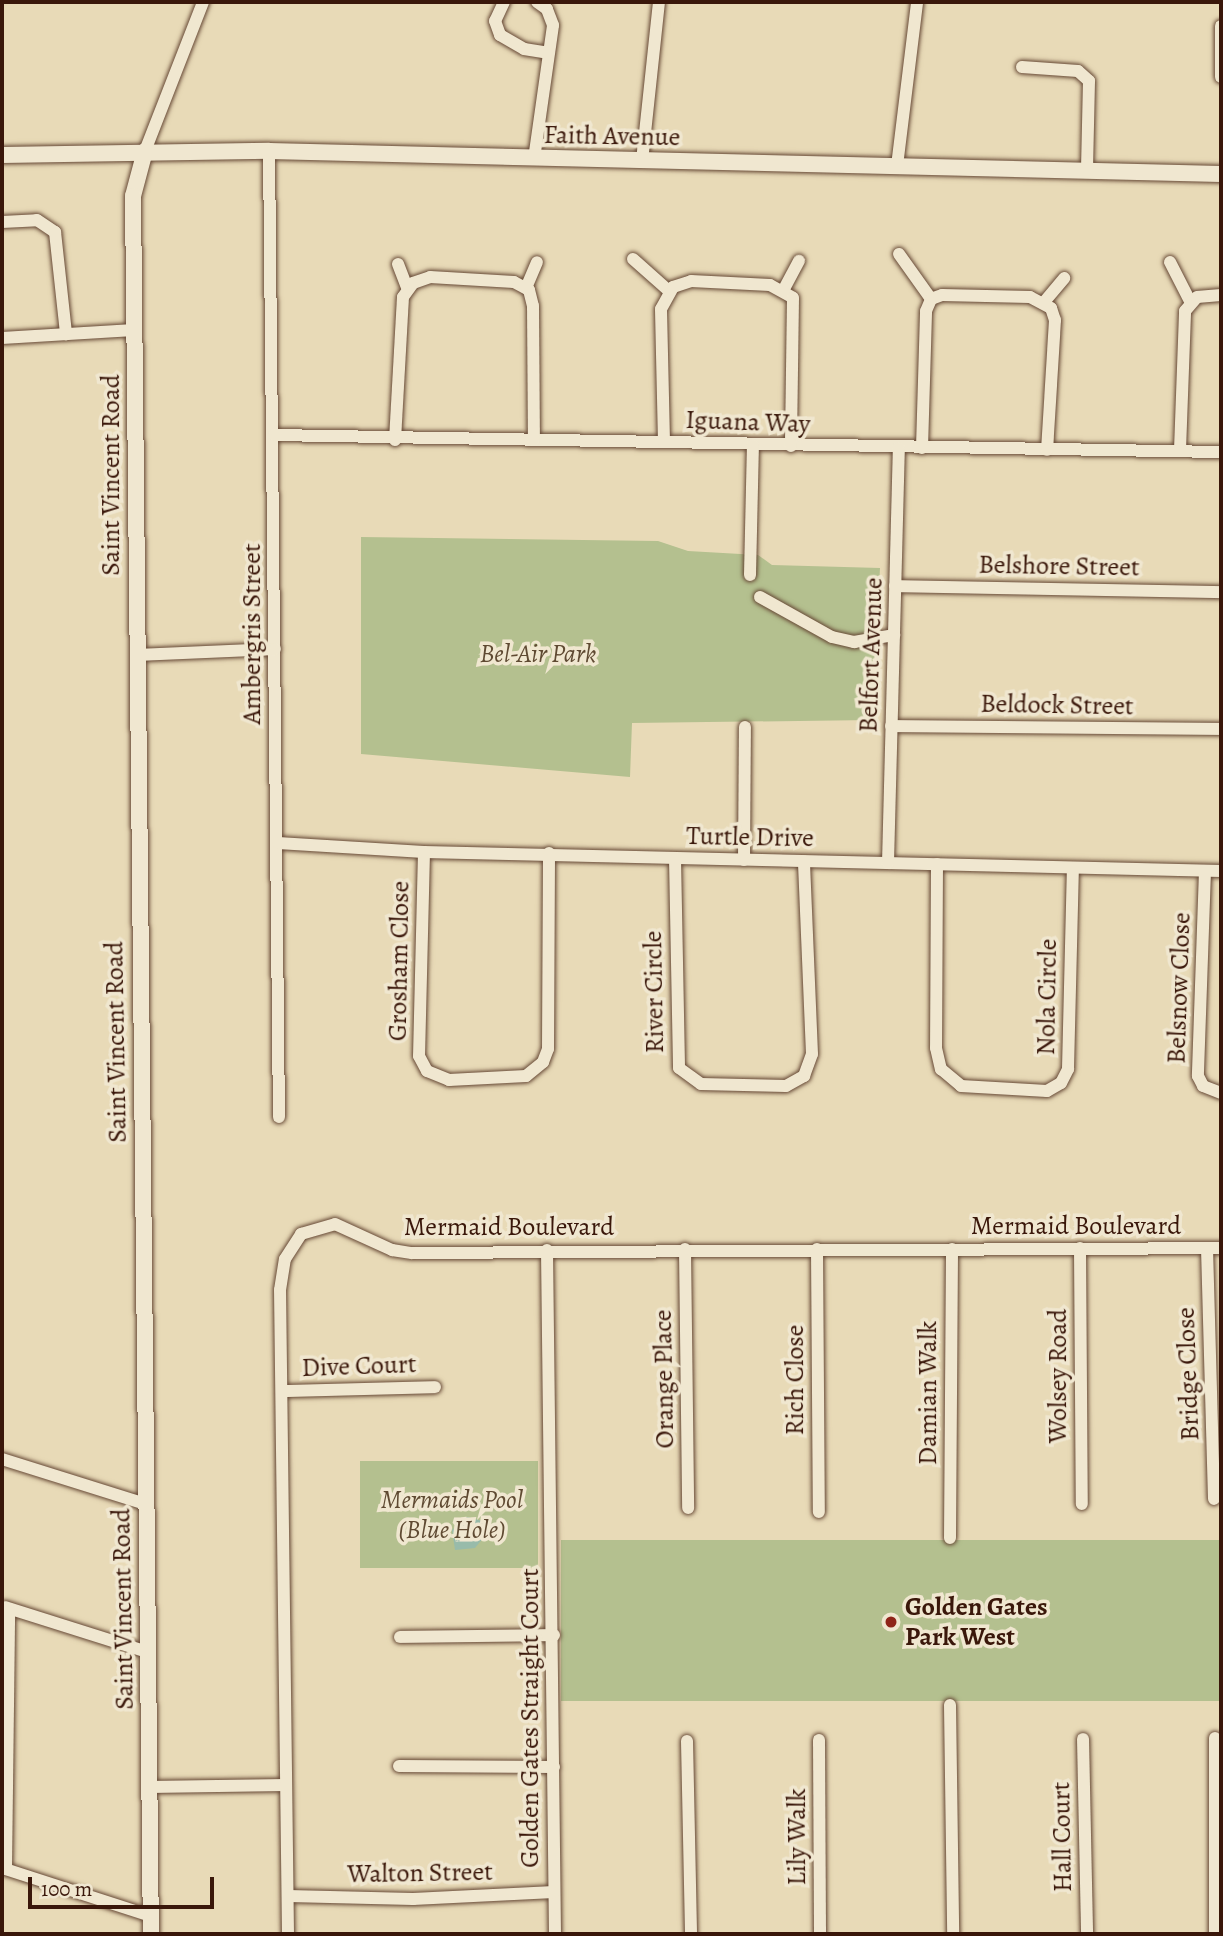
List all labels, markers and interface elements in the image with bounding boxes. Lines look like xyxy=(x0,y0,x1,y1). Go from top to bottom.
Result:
street label: Faith Avenue xyxy=(543,119,681,153)
street label: Saint Vincent Road xyxy=(95,374,127,576)
street label: Iguana Way xyxy=(685,404,811,440)
street label: Ambergris Street xyxy=(236,544,268,724)
street label: Belshore Street xyxy=(978,549,1140,583)
street label: Belfort Avenue xyxy=(853,577,889,733)
park label: Bel-Air Park xyxy=(480,638,596,670)
street label: Beldock Street xyxy=(980,688,1134,722)
street label: Turtle Drive xyxy=(686,820,814,854)
street label: Grosham Close xyxy=(382,881,416,1041)
street label: Belsnow Close xyxy=(1161,912,1197,1064)
street label: River Circle xyxy=(637,930,671,1054)
street label: Nola Circle xyxy=(1030,938,1064,1056)
street label: Saint Vincent Road xyxy=(99,941,133,1143)
street label: Mermaid Boulevard xyxy=(971,1210,1181,1242)
street label: Mermaid Boulevard xyxy=(404,1211,614,1243)
street label: Bridge Close xyxy=(1170,1306,1206,1442)
street label: Orange Place xyxy=(647,1309,681,1449)
street label: Wolsey Road xyxy=(1042,1309,1074,1443)
street label: Damian Walk xyxy=(912,1321,944,1465)
street label: Rich Close xyxy=(779,1325,811,1435)
street label: Dive Court xyxy=(301,1348,417,1384)
park label: Mermaids Pool (Blue Hole) xyxy=(381,1484,523,1546)
street label: Saint Vincent Road xyxy=(106,1508,140,1710)
street label: Golden Gates Straight Court xyxy=(514,1568,546,1868)
place label: Golden Gates Park West xyxy=(905,1591,1048,1652)
marker: Golden Gates Park West xyxy=(883,1614,899,1630)
street label: Hall Court xyxy=(1045,1782,1079,1892)
street label: Lily Walk xyxy=(781,1788,813,1886)
street label: Walton Street xyxy=(347,1856,493,1890)
scale bar xyxy=(32,1862,217,1906)
text: 100 m xyxy=(41,1875,92,1903)

